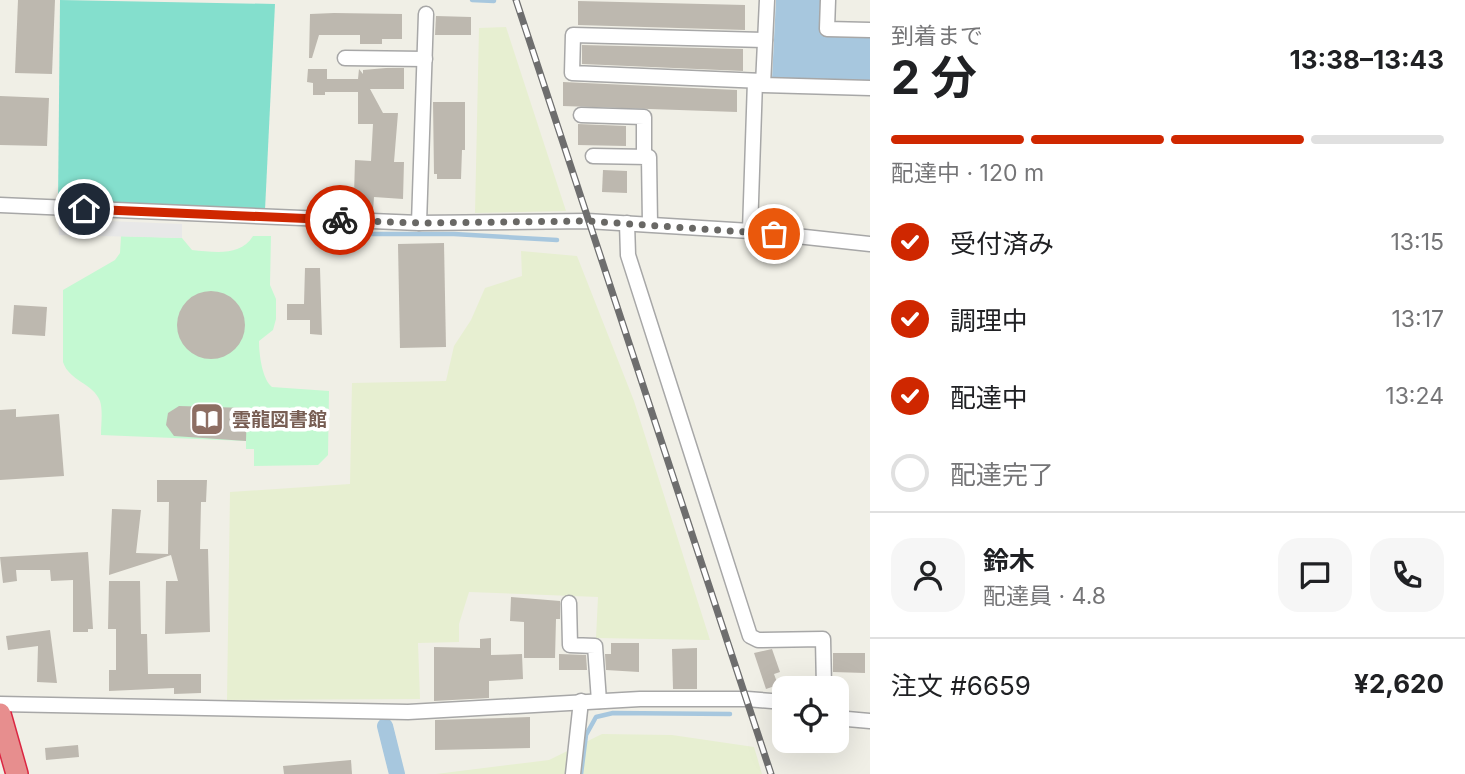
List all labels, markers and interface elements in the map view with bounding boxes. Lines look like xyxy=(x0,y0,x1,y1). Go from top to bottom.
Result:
text: 到着まで xyxy=(891,22,983,50)
text: 13:38–13:43 xyxy=(1290,44,1444,75)
text: 2 分 xyxy=(891,49,977,105)
text: 配達中 · 120 m xyxy=(891,159,1044,187)
pin xyxy=(54,179,114,239)
courier xyxy=(305,185,375,255)
icon: home xyxy=(65,190,103,228)
icon: bike xyxy=(321,201,359,239)
pin xyxy=(744,204,804,264)
icon: bag xyxy=(755,215,793,253)
icon: check xyxy=(891,223,929,261)
text: 受付済み xyxy=(950,228,1054,259)
text: 13:15 xyxy=(1390,228,1444,256)
icon: check xyxy=(891,300,929,338)
text: 調理中 xyxy=(950,305,1028,336)
text: 13:17 xyxy=(1391,305,1444,333)
icon: check xyxy=(891,377,929,415)
text: 配達中 xyxy=(950,382,1028,413)
text: 13:24 xyxy=(1385,382,1444,410)
library icon: 雲龍図書館 xyxy=(188,400,226,438)
place label: 雲龍図書館 xyxy=(232,408,327,431)
text: 配達完了 xyxy=(950,459,1054,490)
button: person xyxy=(891,538,965,612)
button: chat xyxy=(1278,538,1352,612)
button: phone xyxy=(1370,538,1444,612)
text: 鈴木 xyxy=(983,545,1035,576)
text: 配達員 · 4.8 xyxy=(983,582,1106,610)
text: ¥2,620 xyxy=(1354,668,1444,699)
text: 注文 #6659 xyxy=(891,670,1031,701)
map controls xyxy=(772,676,849,753)
button: locate xyxy=(772,676,849,753)

